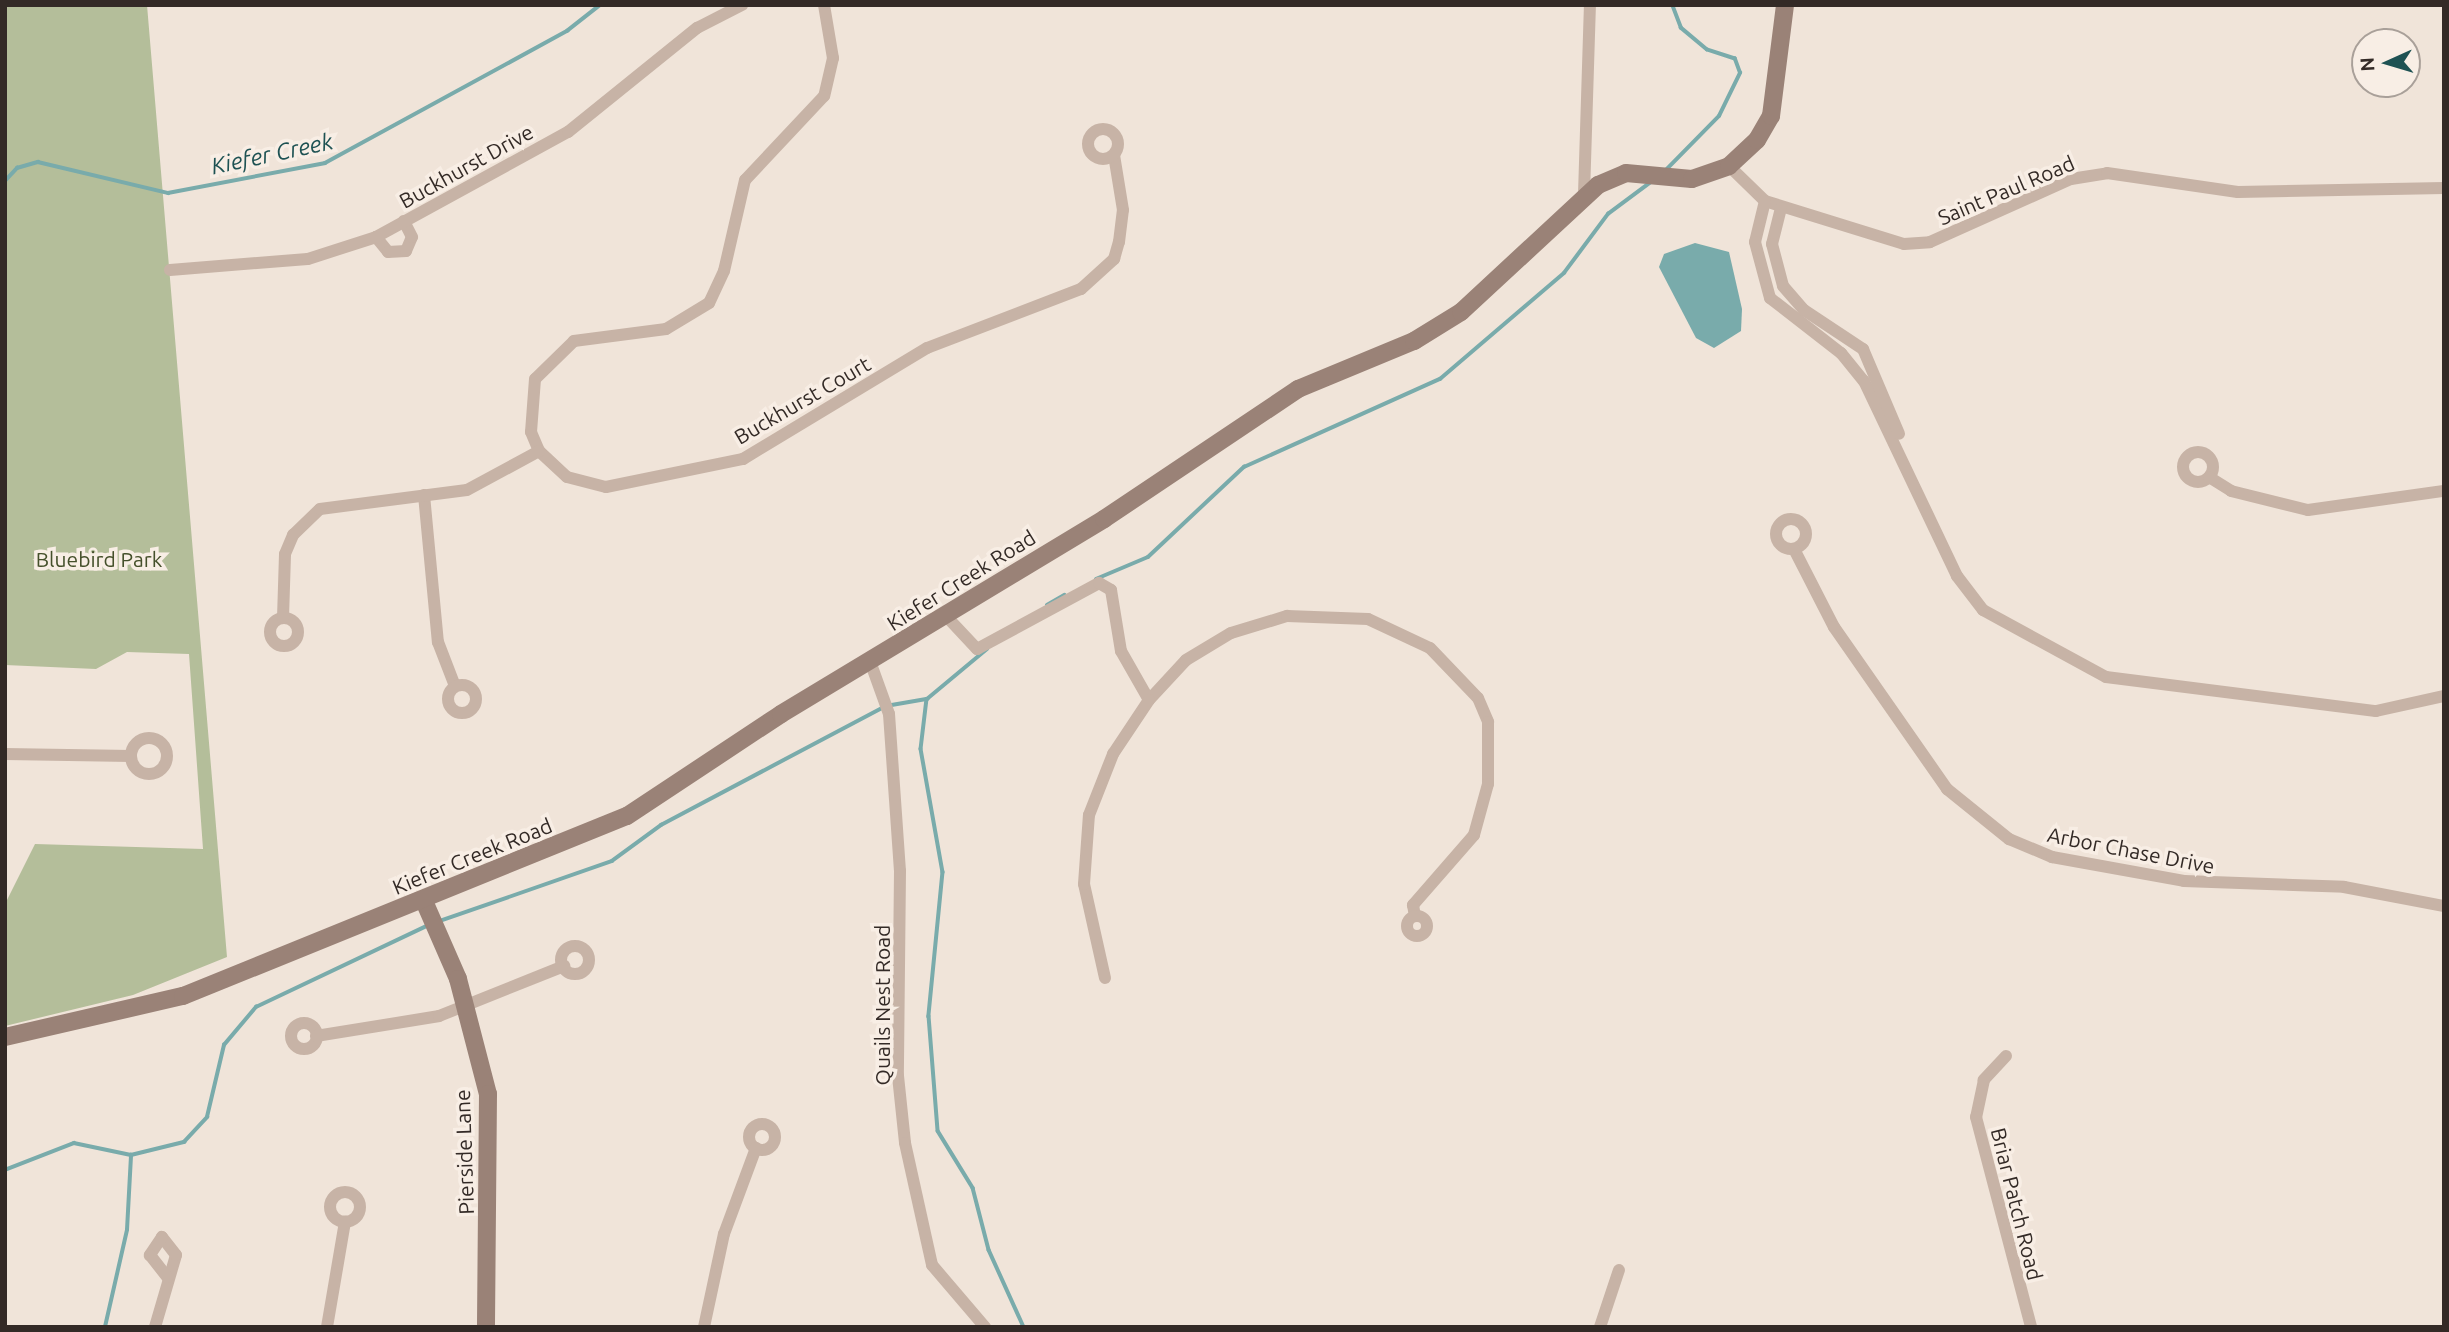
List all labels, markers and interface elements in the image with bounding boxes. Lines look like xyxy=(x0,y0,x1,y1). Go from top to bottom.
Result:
north arrow xyxy=(2351,28,2421,98)
text: N xyxy=(2356,56,2379,72)
street label: Buckhurst Drive xyxy=(395,119,537,213)
water label: Kiefer Creek xyxy=(209,128,335,180)
street label: Saint Paul Road xyxy=(1934,150,2078,230)
street label: Buckhurst Court xyxy=(729,351,875,449)
street label: Kiefer Creek Road xyxy=(882,524,1040,636)
park label: Bluebird Park xyxy=(36,546,162,572)
street label: Kiefer Creek Road xyxy=(388,812,556,900)
street label: Arbor Chase Drive xyxy=(2045,821,2217,879)
street label: Quails Nest Road xyxy=(869,925,895,1085)
street label: Pierside Lane xyxy=(449,1089,479,1215)
street label: Briar Patch Road xyxy=(1986,1125,2048,1283)

